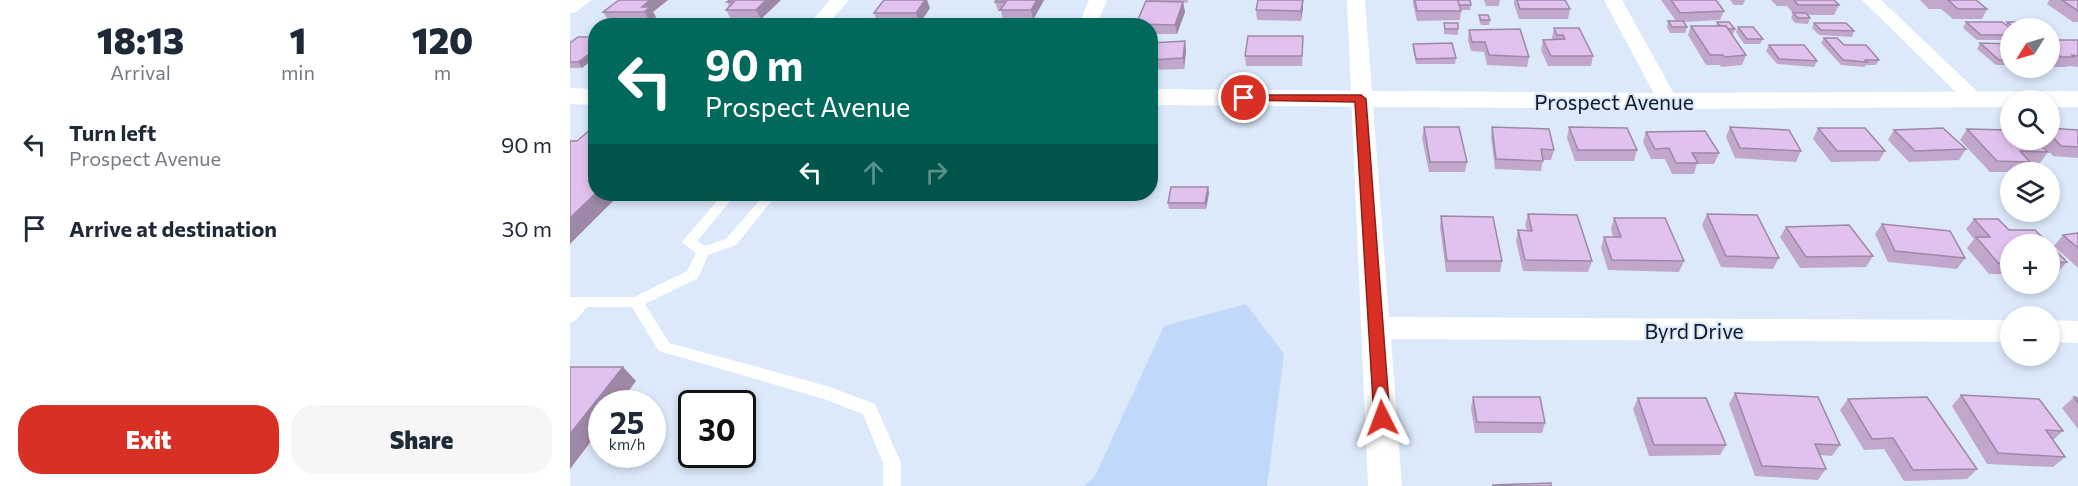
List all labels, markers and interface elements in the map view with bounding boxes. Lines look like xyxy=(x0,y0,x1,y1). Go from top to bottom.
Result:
text: 18:13 xyxy=(97,17,184,61)
text: 1 xyxy=(290,17,306,61)
text: 120 xyxy=(412,17,473,61)
north arrow xyxy=(2000,18,2060,78)
map controls xyxy=(2000,18,2060,366)
text: 90 m xyxy=(705,38,804,90)
icon: left xyxy=(606,42,684,120)
text: Arrival xyxy=(110,60,171,84)
text: min xyxy=(281,60,315,84)
text: m xyxy=(434,60,451,84)
pin xyxy=(1218,72,1269,123)
icon: arrive xyxy=(1227,81,1260,114)
street label: Prospect Avenue xyxy=(1534,89,1694,114)
text: Prospect Avenue xyxy=(705,90,910,123)
button: search xyxy=(2000,90,2060,150)
text: Turn left xyxy=(69,119,156,146)
icon: left xyxy=(18,128,51,161)
text: 90 m xyxy=(501,131,552,158)
text: Prospect Avenue xyxy=(69,146,221,170)
icon: left xyxy=(794,156,827,189)
icon: ahead xyxy=(857,156,890,189)
icon: right xyxy=(920,156,953,189)
button: layers xyxy=(2000,162,2060,222)
icon: arrive xyxy=(18,212,51,245)
text: Arrive at destination xyxy=(69,215,277,242)
text: 30 m xyxy=(502,215,552,242)
button: + xyxy=(2000,234,2060,294)
button: − xyxy=(2000,306,2060,366)
street label: Byrd Drive xyxy=(1644,318,1744,343)
position arrow xyxy=(1350,386,1414,450)
speed limit sign: 30 xyxy=(678,390,756,468)
text: 25 xyxy=(610,403,644,440)
button: Exit xyxy=(18,405,279,474)
button: Share xyxy=(291,405,552,474)
text: km/h xyxy=(609,435,645,453)

